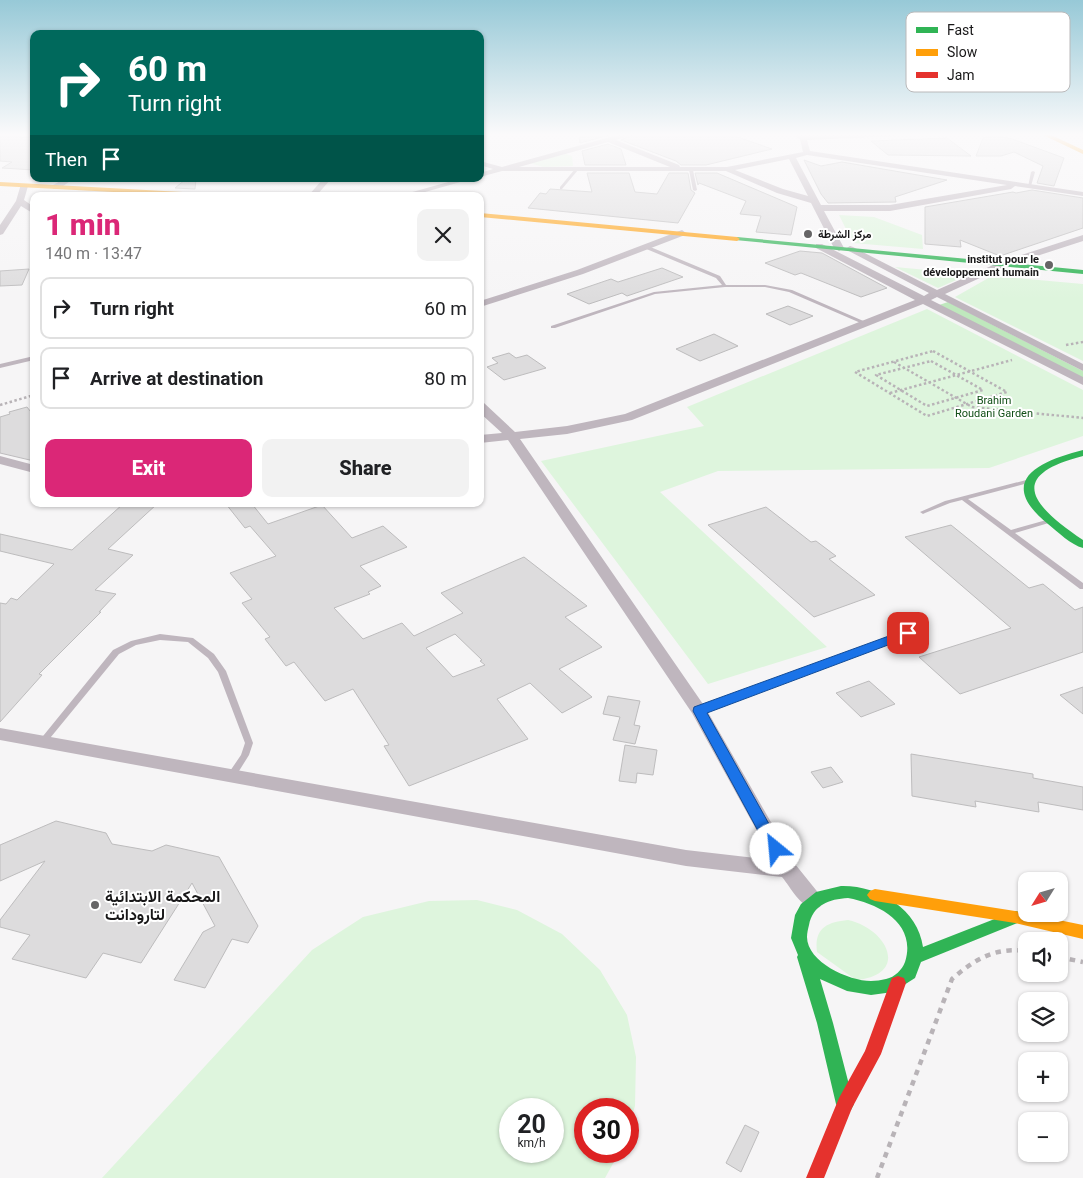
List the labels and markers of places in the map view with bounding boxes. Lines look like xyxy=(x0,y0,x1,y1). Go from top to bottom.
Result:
marker: مركز الشرطة xyxy=(802,228,814,240)
place label: مركز الشرطة xyxy=(818,228,872,241)
place label: institut pour le développement humain xyxy=(923,253,1039,279)
marker: institut pour le développement humain xyxy=(1043,259,1055,271)
pin xyxy=(887,612,929,654)
place label: المحكمة الابتدائية لتارودانت xyxy=(105,887,220,925)
marker: المحكمة الابتدائية لتارودانت xyxy=(89,899,101,911)

